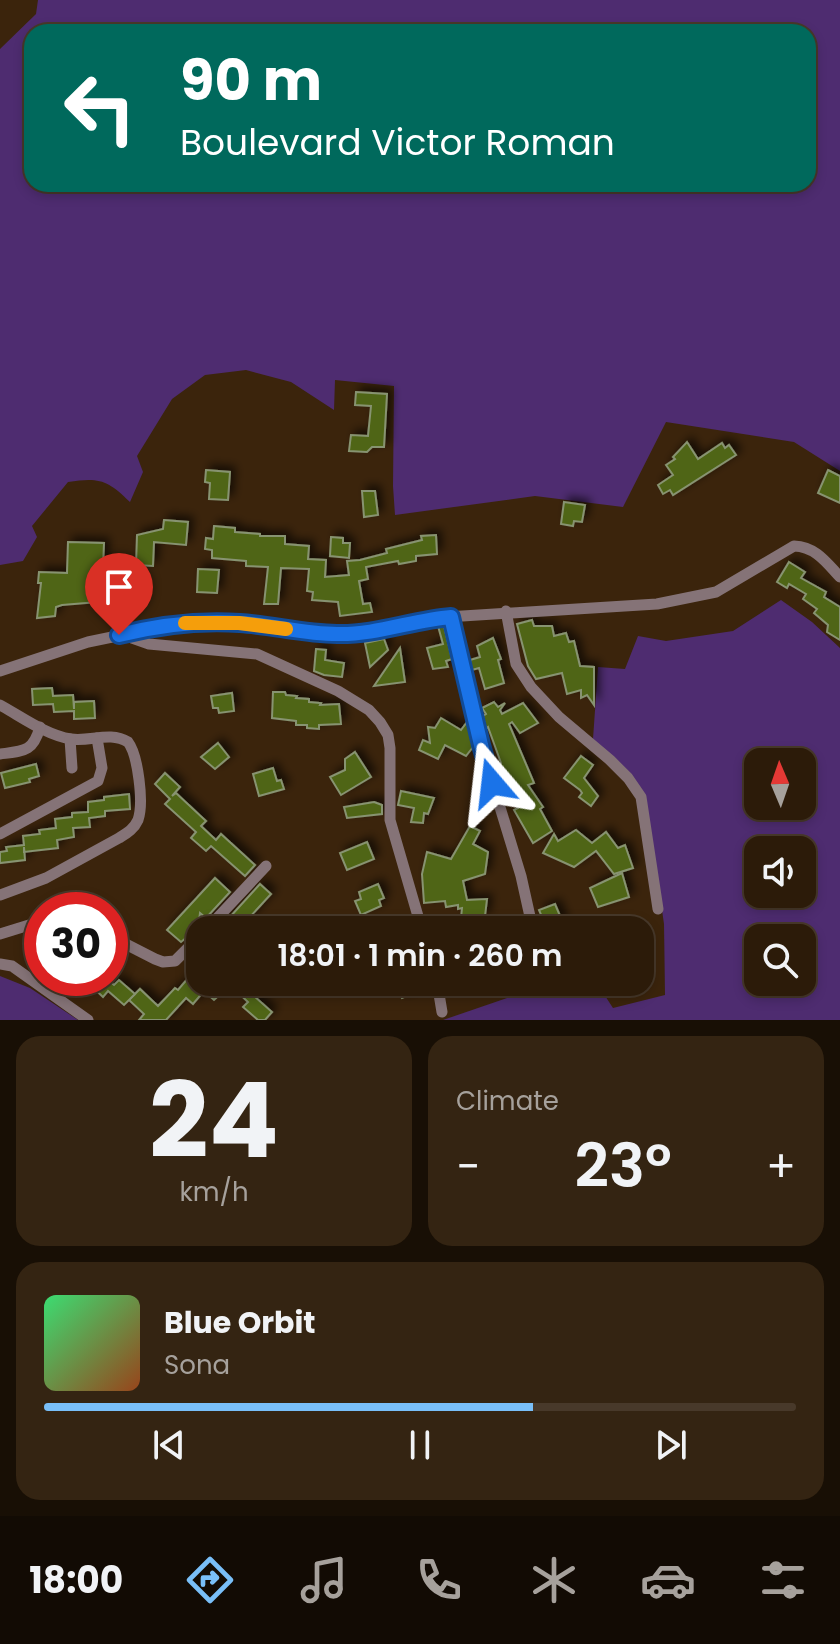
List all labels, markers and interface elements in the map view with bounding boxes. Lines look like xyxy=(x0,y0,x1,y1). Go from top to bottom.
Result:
text: 90 m xyxy=(180,41,322,120)
icon: left xyxy=(48,56,152,160)
text: Boulevard Victor Roman xyxy=(180,117,615,168)
pin xyxy=(85,553,153,635)
icon: arrive xyxy=(97,565,141,609)
position arrow xyxy=(450,741,534,825)
north arrow xyxy=(744,748,816,820)
map controls xyxy=(744,748,816,996)
button: sound xyxy=(744,836,816,908)
speed limit sign: 30 xyxy=(24,892,128,996)
button: search xyxy=(744,924,816,996)
text: 18:01 · 1 min · 260 m xyxy=(277,934,563,977)
text: 24 xyxy=(149,1048,279,1193)
text: Climate xyxy=(456,1083,559,1119)
text: 23° xyxy=(575,1124,672,1208)
text: − xyxy=(456,1136,480,1197)
text: + xyxy=(766,1136,796,1197)
text: km/h xyxy=(179,1174,249,1210)
text: Blue Orbit xyxy=(164,1301,316,1344)
text: Sona xyxy=(164,1347,230,1383)
icon: previous xyxy=(147,1423,191,1467)
icon: pause xyxy=(398,1423,442,1467)
icon: next xyxy=(649,1423,693,1467)
icon: directions xyxy=(182,1552,238,1608)
icon: music xyxy=(296,1552,352,1608)
icon: phone xyxy=(411,1552,467,1608)
icon: climate xyxy=(526,1552,582,1608)
icon: car xyxy=(640,1552,696,1608)
icon: filters xyxy=(755,1552,811,1608)
text: 18:00 xyxy=(29,1555,123,1606)

